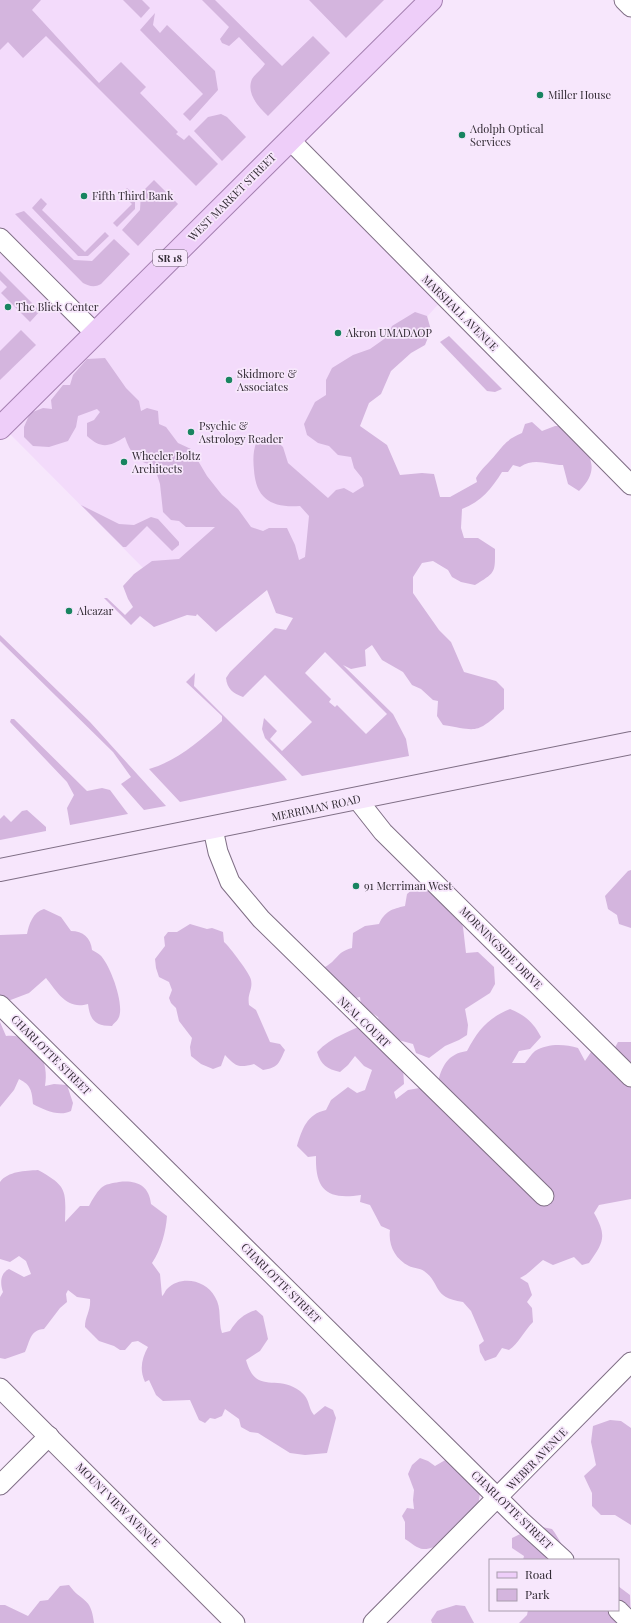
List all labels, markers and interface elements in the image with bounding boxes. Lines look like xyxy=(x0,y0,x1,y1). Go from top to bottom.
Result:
place label: Miller House xyxy=(548,87,611,102)
marker: Miller House xyxy=(535,90,545,100)
place label: Adolph Optical Services xyxy=(469,121,544,149)
marker: Adolph Optical Services xyxy=(457,130,467,140)
street label: WEST MARKET STREET xyxy=(184,149,279,245)
place label: Fifth Third Bank xyxy=(92,188,173,203)
marker: Fifth Third Bank xyxy=(79,191,89,201)
road number: SR 18 xyxy=(153,250,187,266)
street label: MARSHALL AVENUE xyxy=(419,271,502,354)
place label: The Blick Center xyxy=(16,299,99,314)
marker: The Blick Center xyxy=(3,302,13,312)
place label: Akron UMADAOP xyxy=(345,325,432,340)
marker: Akron UMADAOP xyxy=(333,328,343,338)
place label: Skidmore & Associates xyxy=(236,366,297,394)
marker: Skidmore & Associates xyxy=(224,375,234,385)
place label: Psychic & Astrology Reader xyxy=(198,418,283,446)
marker: Psychic & Astrology Reader xyxy=(186,427,196,437)
place label: Wheeler Boltz Architects xyxy=(131,448,201,476)
marker: Wheeler Boltz Architects xyxy=(119,457,129,467)
place label: Alcazar xyxy=(76,603,114,618)
marker: Alcazar xyxy=(64,606,74,616)
street label: MERRIMAN ROAD xyxy=(270,791,362,824)
place label: 91 Merriman West xyxy=(364,878,452,893)
marker: 91 Merriman West xyxy=(351,881,361,891)
street label: MORNINGSIDE DRIVE xyxy=(457,903,546,992)
street label: NEAL COURT xyxy=(335,993,394,1051)
street label: CHARLOTTE STREET xyxy=(8,1011,95,1098)
street label: CHARLOTTE STREET xyxy=(238,1239,325,1326)
street label: WEBER AVENUE xyxy=(502,1424,571,1494)
street label: MOUNT VIEW AVENUE xyxy=(73,1459,164,1550)
street label: CHARLOTTE STREET xyxy=(468,1467,556,1553)
legend xyxy=(489,1559,619,1611)
text: Road xyxy=(525,1566,552,1582)
text: Park xyxy=(525,1586,550,1602)

